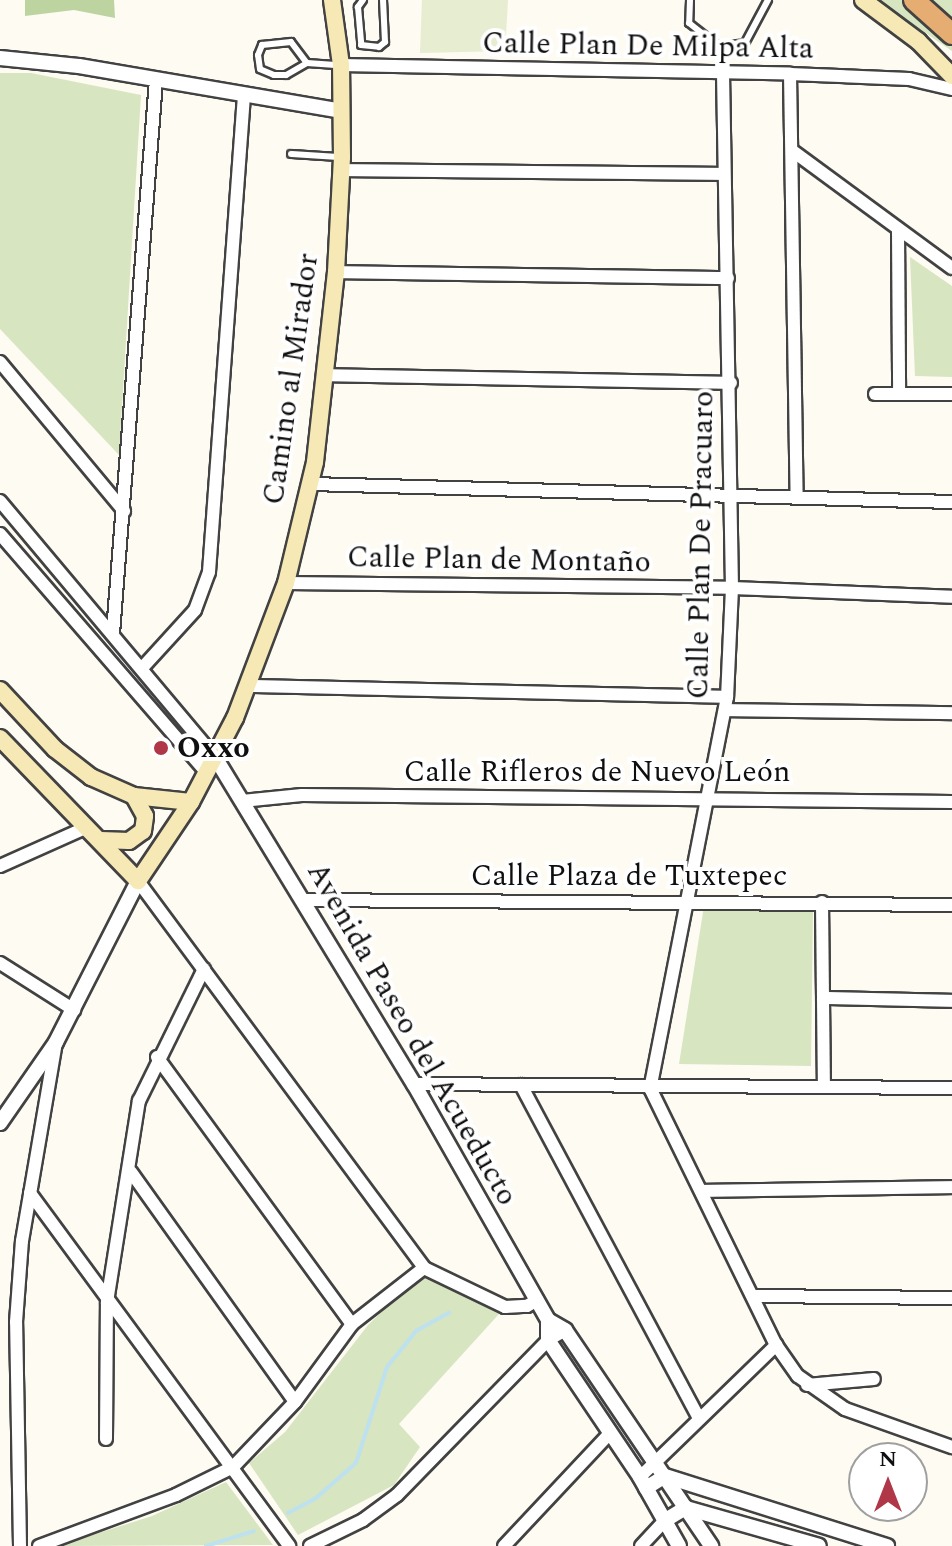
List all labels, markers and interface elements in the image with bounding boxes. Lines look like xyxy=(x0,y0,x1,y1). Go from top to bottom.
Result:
street label: Calle Plan De Milpa Alta xyxy=(482,25,814,67)
street label: Camino al Mirador xyxy=(256,251,326,507)
street label: Calle Plan De Pracuaro xyxy=(680,390,722,700)
street label: Calle Plan de Montaño xyxy=(347,539,651,581)
place label: Oxxo xyxy=(177,730,250,766)
marker: Oxxo xyxy=(152,739,170,757)
street label: Calle Rifleros de Nuevo León xyxy=(404,754,790,790)
street label: Avenida Paseo del Acueducto xyxy=(299,856,525,1212)
street label: Calle Plaza de Tuxtepec xyxy=(471,858,787,894)
north arrow xyxy=(848,1442,928,1522)
text: N xyxy=(879,1443,897,1476)

